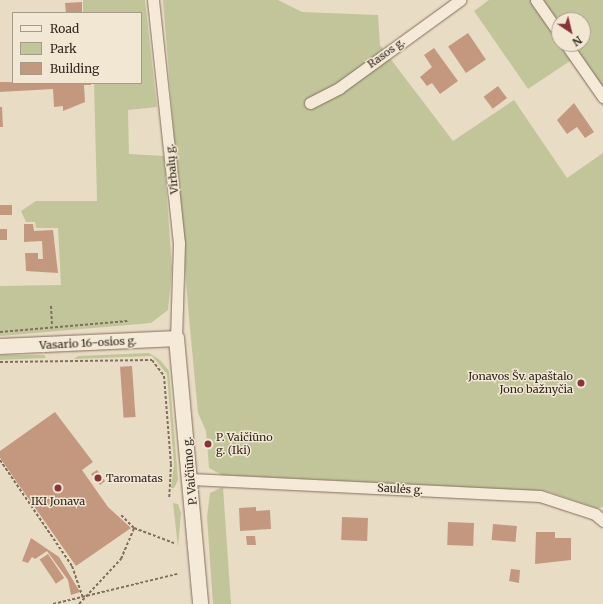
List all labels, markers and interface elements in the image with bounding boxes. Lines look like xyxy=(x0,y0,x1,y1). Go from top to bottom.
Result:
legend xyxy=(12,12,142,84)
north arrow xyxy=(551,12,591,52)
text: Road xyxy=(50,21,79,36)
text: N xyxy=(570,33,585,49)
street label: Rasos g. xyxy=(365,35,407,71)
text: Park xyxy=(50,41,77,56)
text: Building xyxy=(50,61,99,76)
street label: Virbalų g. xyxy=(163,143,181,195)
street label: Vasario 16-osios g. xyxy=(39,334,137,352)
place label: Jonavos Šv. apaštalo Jono bažnyčia xyxy=(468,370,573,396)
marker: Jonavos Šv. apaštalo Jono bažnyčia xyxy=(576,378,586,388)
place label: P. Vaičiūno g. (Iki) xyxy=(216,431,273,457)
street label: P. Vaičiūno g. xyxy=(180,436,200,506)
marker: P. Vaičiūno g. (Iki) xyxy=(203,439,213,449)
place label: Taromatas xyxy=(106,471,163,485)
marker: Taromatas xyxy=(93,473,103,483)
street label: Saulės g. xyxy=(377,481,423,497)
marker: IKI Jonava xyxy=(53,483,63,493)
place label: IKI Jonava xyxy=(31,494,85,508)

